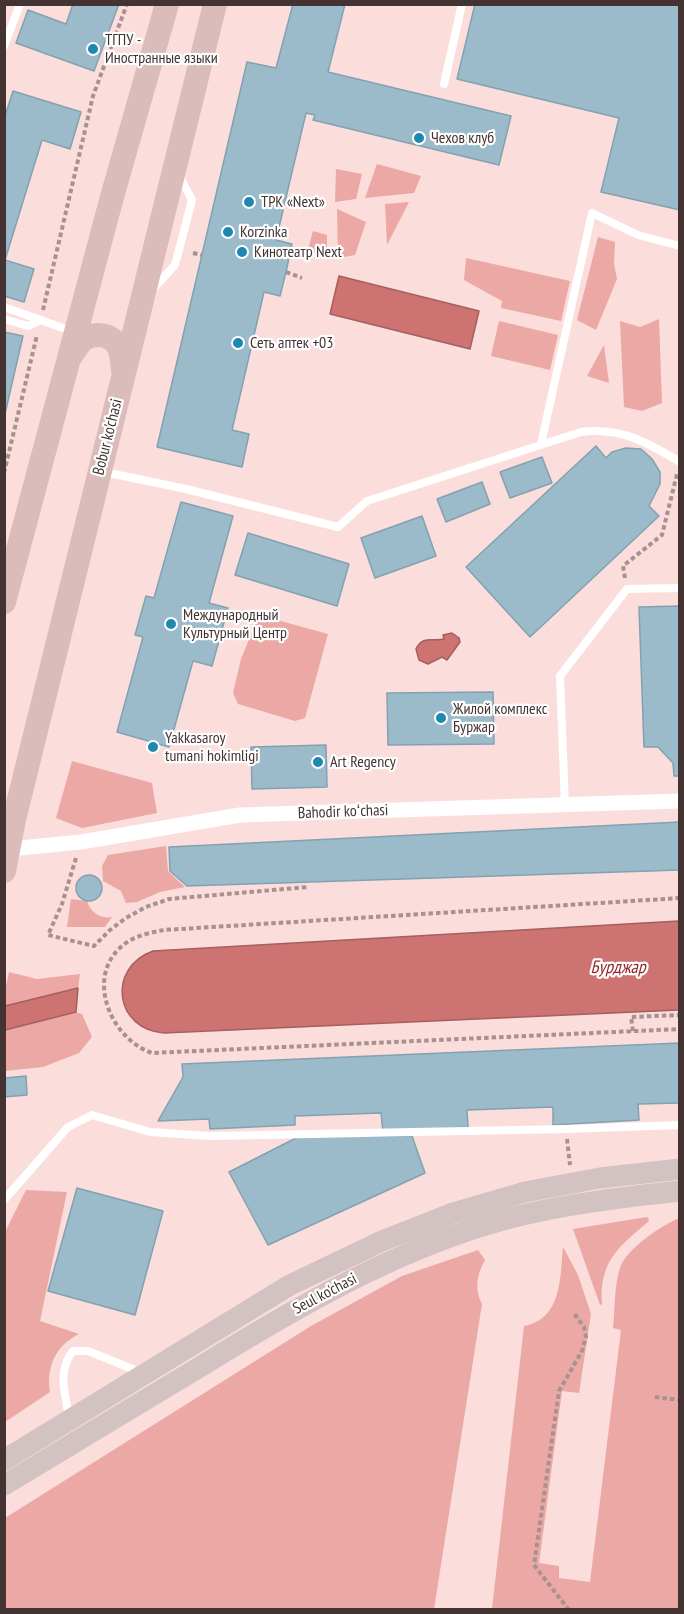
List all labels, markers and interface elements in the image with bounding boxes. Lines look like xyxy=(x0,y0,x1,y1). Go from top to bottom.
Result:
place label: ТГПУ - Иностранные языки xyxy=(105,30,218,68)
marker: ТГПУ - Иностранные языки xyxy=(86,42,100,56)
place label: Чехов клуб xyxy=(431,128,494,148)
marker: Чехов клуб xyxy=(412,131,426,145)
place label: ТРК «Next» xyxy=(261,192,325,212)
marker: ТРК «Next» xyxy=(242,195,256,209)
place label: Korzinka xyxy=(240,222,287,242)
marker: Korzinka xyxy=(221,225,235,239)
place label: Кинотеатр Next xyxy=(254,242,342,262)
marker: Кинотеатр Next xyxy=(235,245,249,259)
place label: Сеть аптек +03 xyxy=(250,333,333,353)
marker: Сеть аптек +03 xyxy=(231,336,245,350)
street label: Bobur ko'chasi xyxy=(89,397,127,477)
place label: Международный Культурный Центр xyxy=(183,605,287,643)
marker: Международный Культурный Центр xyxy=(164,617,178,631)
place label: Жилой комплекс Буржар xyxy=(453,699,547,737)
marker: Жилой комплекс Буржар xyxy=(434,711,448,725)
place label: Yakkasaroy tumani hokimligi xyxy=(165,728,259,766)
marker: Yakkasaroy tumani hokimligi xyxy=(146,740,160,754)
place label: Art Regency xyxy=(330,752,396,772)
marker: Art Regency xyxy=(311,755,325,769)
street label: Bahodir koʻchasi xyxy=(297,801,389,823)
water label: Бурджар xyxy=(590,957,646,979)
street label: Seul ko'chasi xyxy=(290,1269,360,1319)

